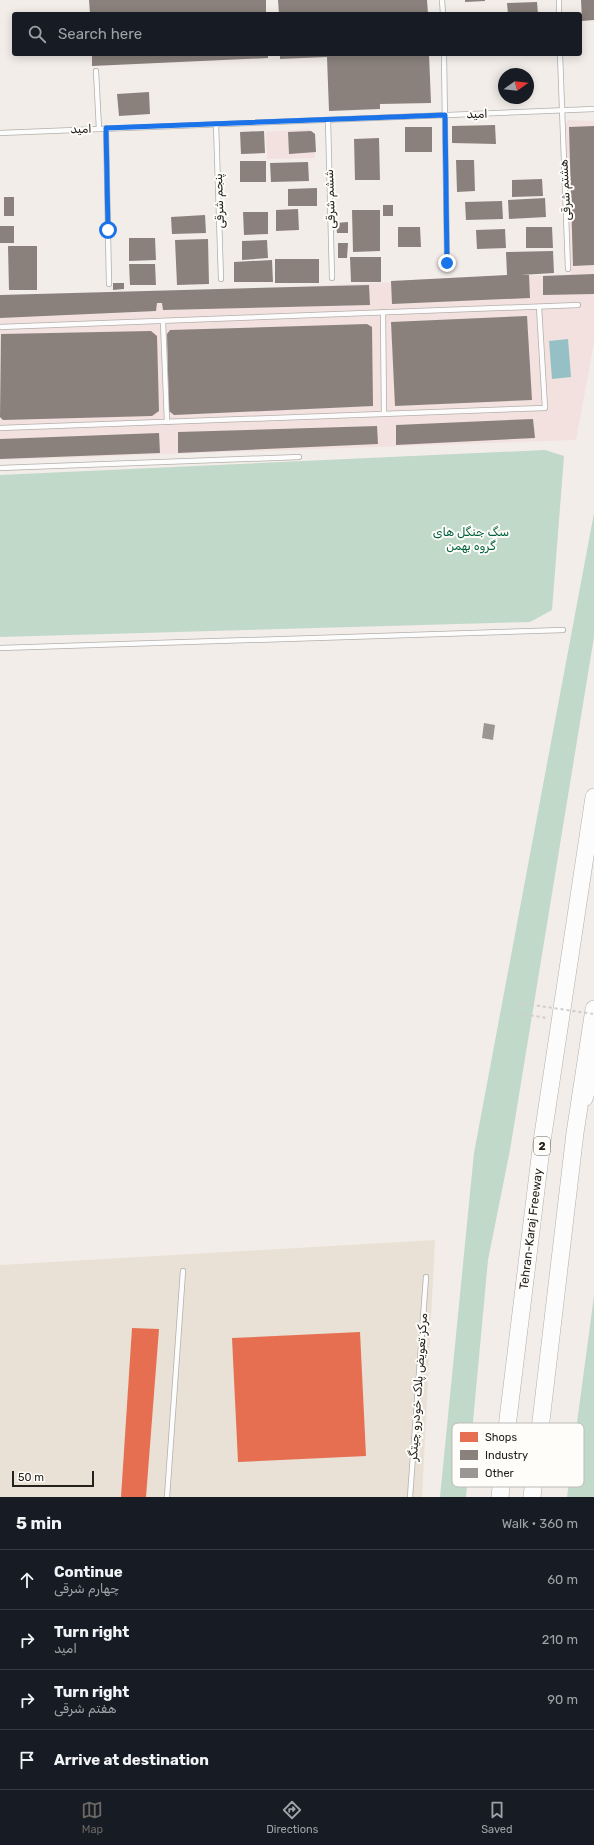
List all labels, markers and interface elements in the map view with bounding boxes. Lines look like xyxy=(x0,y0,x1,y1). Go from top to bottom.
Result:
search box xyxy=(12,12,582,56)
icon: search xyxy=(26,23,48,45)
text: Search here xyxy=(58,25,142,43)
north arrow xyxy=(498,68,534,104)
street label: امید xyxy=(466,107,488,121)
street label: امید xyxy=(70,122,92,136)
street label: هشتم شرقی xyxy=(556,159,575,221)
street label: ششم شرقی xyxy=(322,169,339,229)
street label: پنجم شرقی xyxy=(211,173,228,229)
route start xyxy=(99,221,117,239)
route end xyxy=(438,254,456,272)
park label: سگ جنگل های گروه بهمن xyxy=(433,525,509,554)
road number: 2 xyxy=(534,1137,550,1155)
street label: Tehran-Karaj Freeway xyxy=(517,1167,545,1290)
street label: مرکز تعویض پلاک خودرو چیتگر xyxy=(406,1312,431,1462)
legend xyxy=(452,1423,584,1487)
text: Shops xyxy=(485,1431,517,1444)
text: Industry xyxy=(485,1449,528,1462)
text: Other xyxy=(485,1467,515,1480)
scale bar xyxy=(12,1469,94,1488)
text: 50 m xyxy=(18,1471,44,1484)
text: 5 min xyxy=(16,1513,62,1533)
text: Walk · 360 m xyxy=(502,1516,578,1531)
text: Continue xyxy=(54,1563,123,1581)
icon: ahead xyxy=(16,1569,38,1591)
text: 60 m xyxy=(547,1572,578,1587)
text: چهارم شرقی xyxy=(54,1581,119,1596)
text: Turn right xyxy=(54,1623,129,1641)
icon: right xyxy=(16,1629,38,1651)
text: 210 m xyxy=(542,1632,578,1647)
text: امید xyxy=(54,1641,77,1656)
text: Turn right xyxy=(54,1683,129,1701)
icon: right xyxy=(16,1689,38,1711)
text: 90 m xyxy=(547,1692,578,1707)
text: هفتم شرقی xyxy=(54,1701,117,1716)
icon: arrive xyxy=(16,1749,38,1771)
text: Arrive at destination xyxy=(54,1751,209,1769)
tab: Map xyxy=(81,1799,103,1836)
tab: Directions xyxy=(266,1799,318,1836)
tab: Saved xyxy=(481,1799,513,1836)

